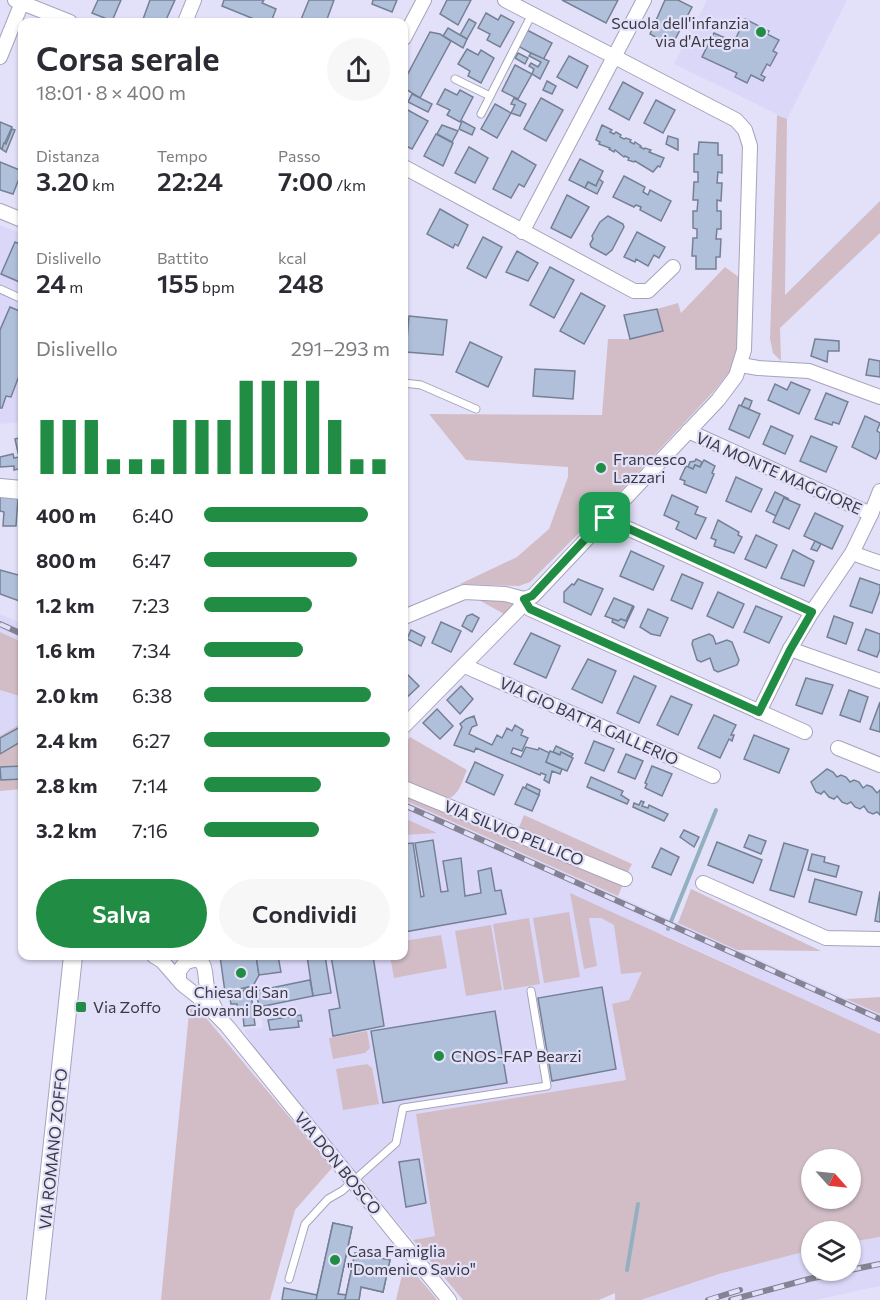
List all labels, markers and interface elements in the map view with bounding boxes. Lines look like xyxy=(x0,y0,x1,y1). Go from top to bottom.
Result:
place label: Scuola dell'infanzia via d'Artegna xyxy=(611,13,749,50)
marker: Scuola dell'infanzia via d'Artegna xyxy=(754,25,768,39)
text: Corsa serale xyxy=(36,37,220,78)
button: share xyxy=(327,38,390,101)
text: 18:01 · 8 × 400 m xyxy=(36,80,186,104)
text: Distanza xyxy=(36,146,100,165)
text: Tempo xyxy=(157,146,207,165)
text: Passo xyxy=(278,146,321,165)
text: 3.20 xyxy=(36,165,89,196)
text: 22:24 xyxy=(157,165,223,196)
text: 7:00 xyxy=(278,165,333,196)
text: km xyxy=(89,175,115,194)
text: /km xyxy=(333,175,366,194)
text: Dislivello xyxy=(36,248,101,267)
text: Battito xyxy=(157,248,209,267)
text: kcal xyxy=(278,248,307,267)
text: 24 xyxy=(36,267,66,298)
text: 155 xyxy=(157,267,199,298)
text: 248 xyxy=(278,267,324,298)
text: m xyxy=(66,277,83,296)
text: bpm xyxy=(199,277,235,296)
text: Dislivello xyxy=(36,336,118,360)
text: 291–293 m xyxy=(291,336,390,360)
street label: VIA MONTE MAGGIORE xyxy=(693,427,865,518)
place label: Francesco Lazzari xyxy=(613,449,687,486)
marker: Francesco Lazzari xyxy=(594,461,608,475)
pin xyxy=(579,492,630,543)
icon: arrive xyxy=(588,501,621,534)
text: 400 m xyxy=(36,503,96,527)
text: 6:40 xyxy=(132,503,174,527)
text: 800 m xyxy=(36,548,96,572)
text: 6:47 xyxy=(132,548,171,572)
text: 1.2 km xyxy=(36,593,94,617)
text: 7:23 xyxy=(132,593,170,617)
text: 1.6 km xyxy=(36,638,95,662)
text: 7:34 xyxy=(132,638,171,662)
street label: VIA GIO BATTA GALLERIO xyxy=(497,672,682,769)
text: 2.0 km xyxy=(36,683,98,707)
text: 6:38 xyxy=(132,683,172,707)
text: 2.4 km xyxy=(36,728,98,752)
text: 6:27 xyxy=(132,728,170,752)
text: 2.8 km xyxy=(36,773,98,797)
text: 7:14 xyxy=(132,773,168,797)
street label: VIA SILVIO PELLICO xyxy=(441,796,587,869)
text: 3.2 km xyxy=(36,818,97,842)
text: 7:16 xyxy=(132,818,168,842)
button: Salva xyxy=(36,879,207,948)
button: Condividi xyxy=(219,879,390,948)
marker: Chiesa di San Giovanni Bosco xyxy=(234,966,248,980)
place label: Chiesa di San Giovanni Bosco xyxy=(185,982,297,1019)
place label: Via Zoffo xyxy=(93,997,161,1016)
marker: Via Zoffo xyxy=(74,1000,88,1014)
place label: CNOS-FAP Bearzi xyxy=(451,1046,582,1065)
marker: CNOS-FAP Bearzi xyxy=(432,1049,446,1063)
street label: VIA ROMANO ZOFFO xyxy=(35,1067,70,1231)
street label: VIA DON BOSCO xyxy=(291,1108,386,1218)
north arrow xyxy=(801,1149,861,1209)
map controls xyxy=(801,1149,861,1281)
button: layers xyxy=(801,1221,861,1281)
place label: Casa Famiglia "Domenico Savio" xyxy=(347,1241,476,1278)
marker: Casa Famiglia "Domenico Savio" xyxy=(328,1253,342,1267)

